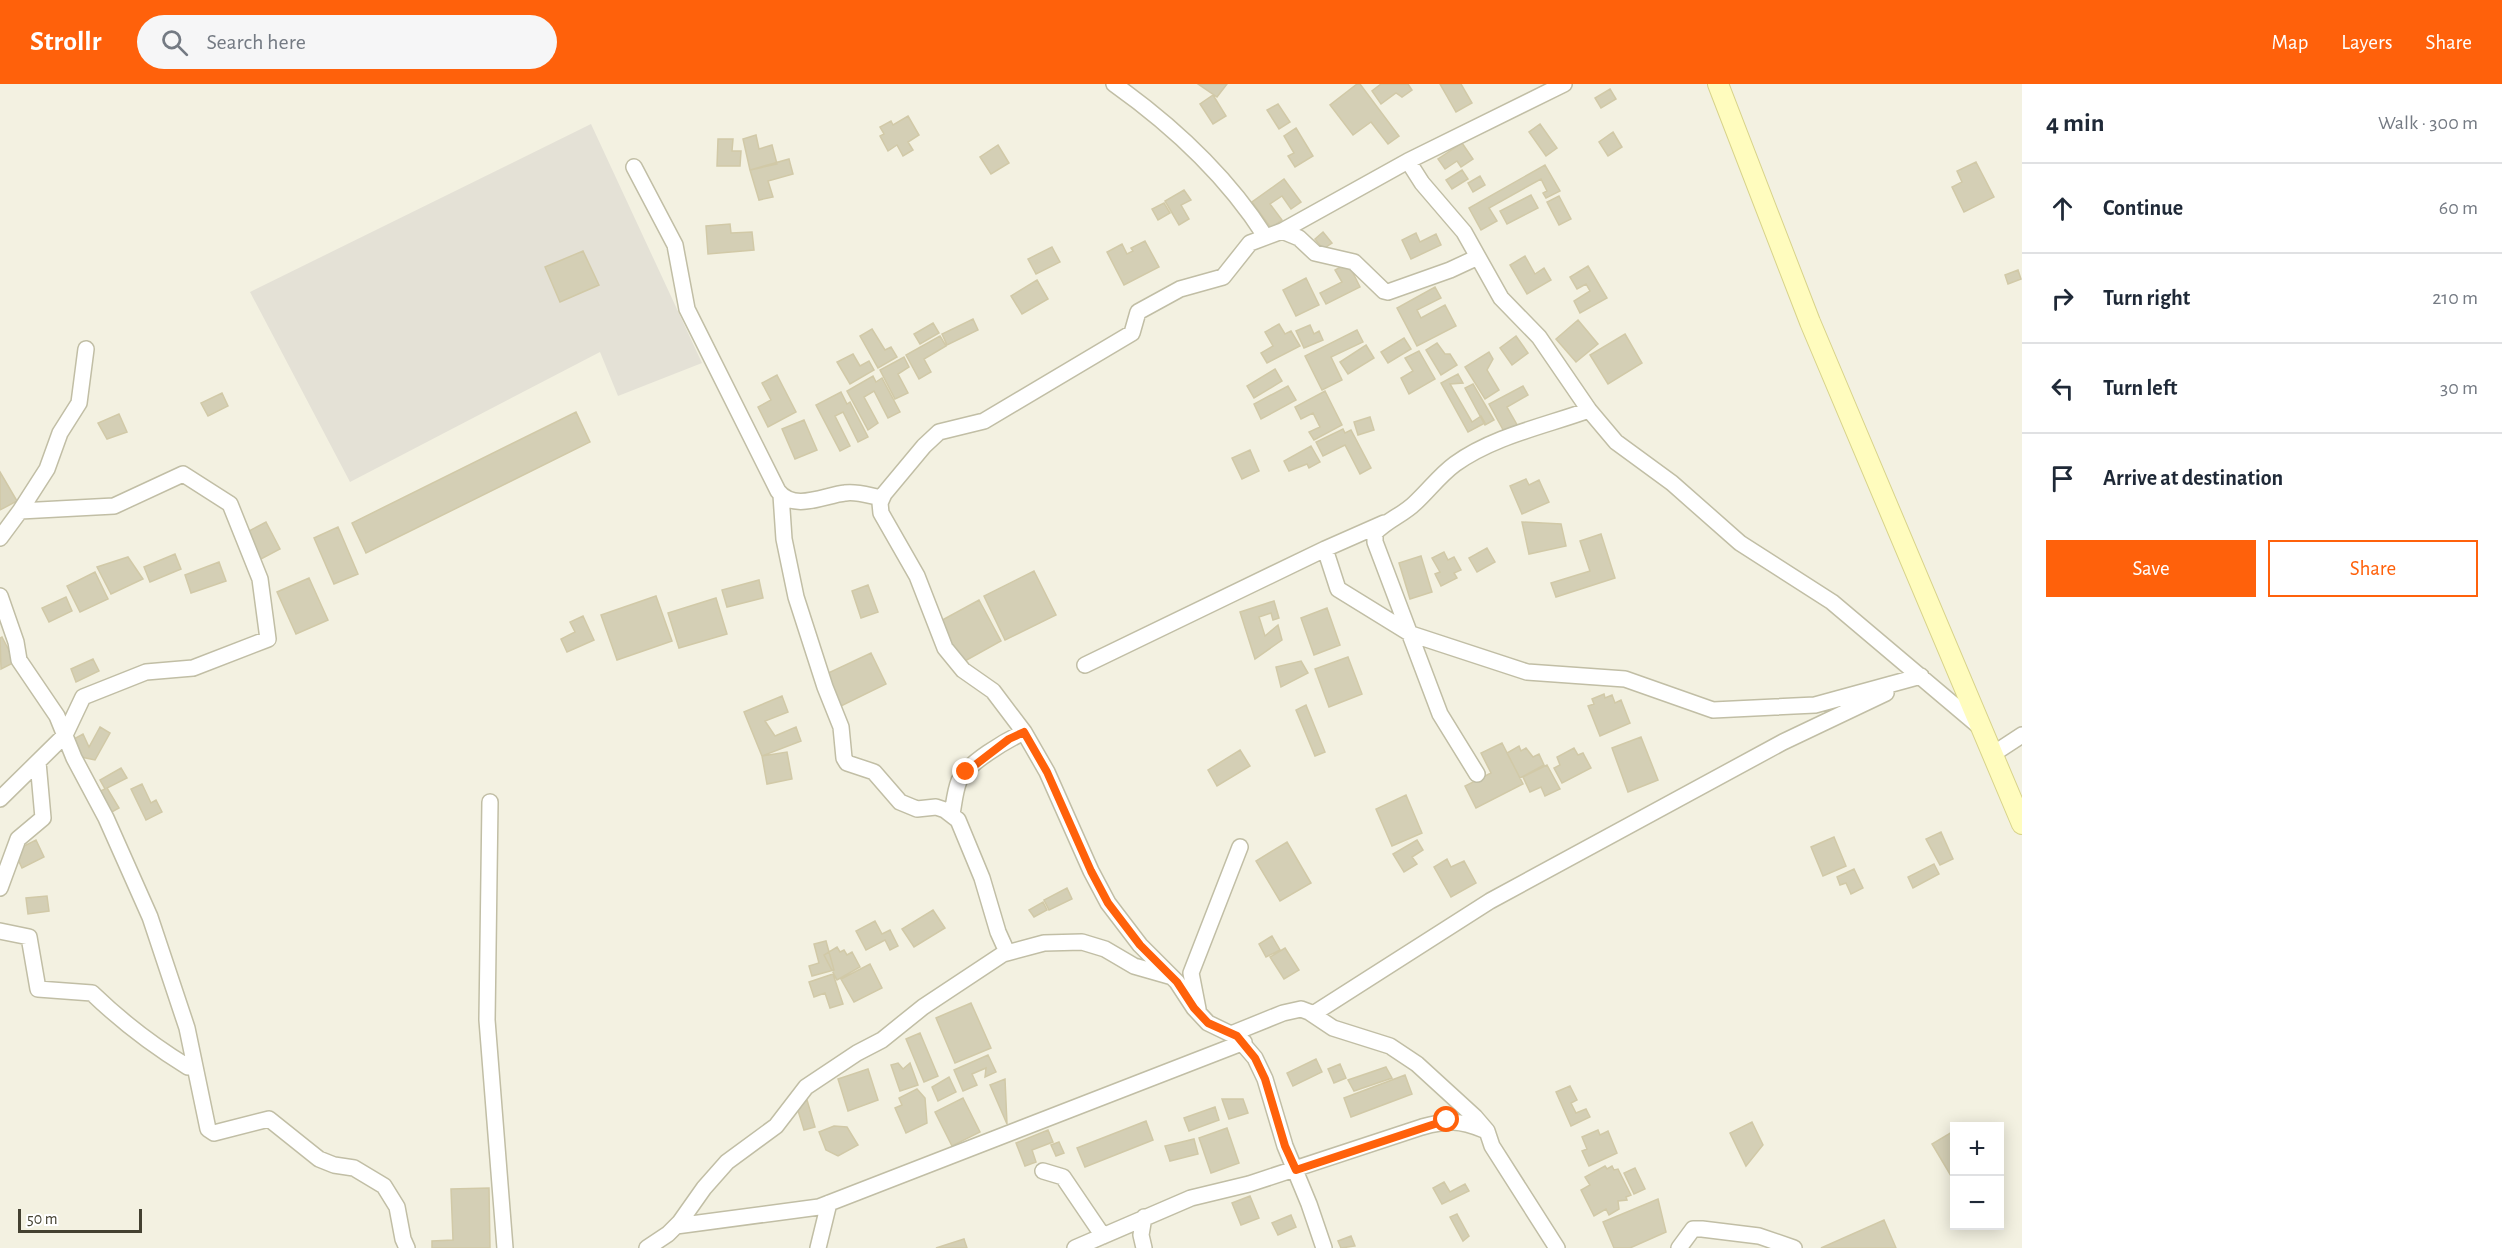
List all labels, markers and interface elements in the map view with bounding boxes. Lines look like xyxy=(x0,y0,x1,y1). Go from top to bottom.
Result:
search box xyxy=(137,15,557,69)
icon: search xyxy=(158,26,191,59)
text: Strollr xyxy=(30,28,101,56)
text: Search here xyxy=(206,31,306,53)
text: Map xyxy=(2272,32,2308,53)
text: Layers xyxy=(2341,32,2392,53)
text: Share xyxy=(2425,32,2472,53)
text: 4 min xyxy=(2046,110,2105,136)
text: Walk · 300 m xyxy=(2378,113,2478,133)
icon: ahead xyxy=(2046,192,2079,225)
text: Continue xyxy=(2103,197,2183,219)
text: 60 m xyxy=(2439,198,2478,218)
icon: right xyxy=(2046,282,2079,315)
text: Turn right xyxy=(2103,287,2190,309)
text: 210 m xyxy=(2432,288,2478,308)
icon: left xyxy=(2046,372,2079,405)
text: Turn left xyxy=(2103,377,2177,399)
text: 30 m xyxy=(2440,378,2478,398)
icon: arrive xyxy=(2046,462,2079,495)
text: Arrive at destination xyxy=(2103,467,2283,489)
button: Save xyxy=(2046,540,2256,597)
button: Share xyxy=(2268,540,2478,597)
route end xyxy=(952,758,978,784)
route start xyxy=(1433,1106,1459,1132)
map controls xyxy=(1950,1122,2004,1230)
button: + xyxy=(1950,1122,2004,1176)
button: − xyxy=(1950,1176,2004,1230)
scale bar xyxy=(18,1206,142,1234)
text: 50 m xyxy=(27,1211,58,1227)

